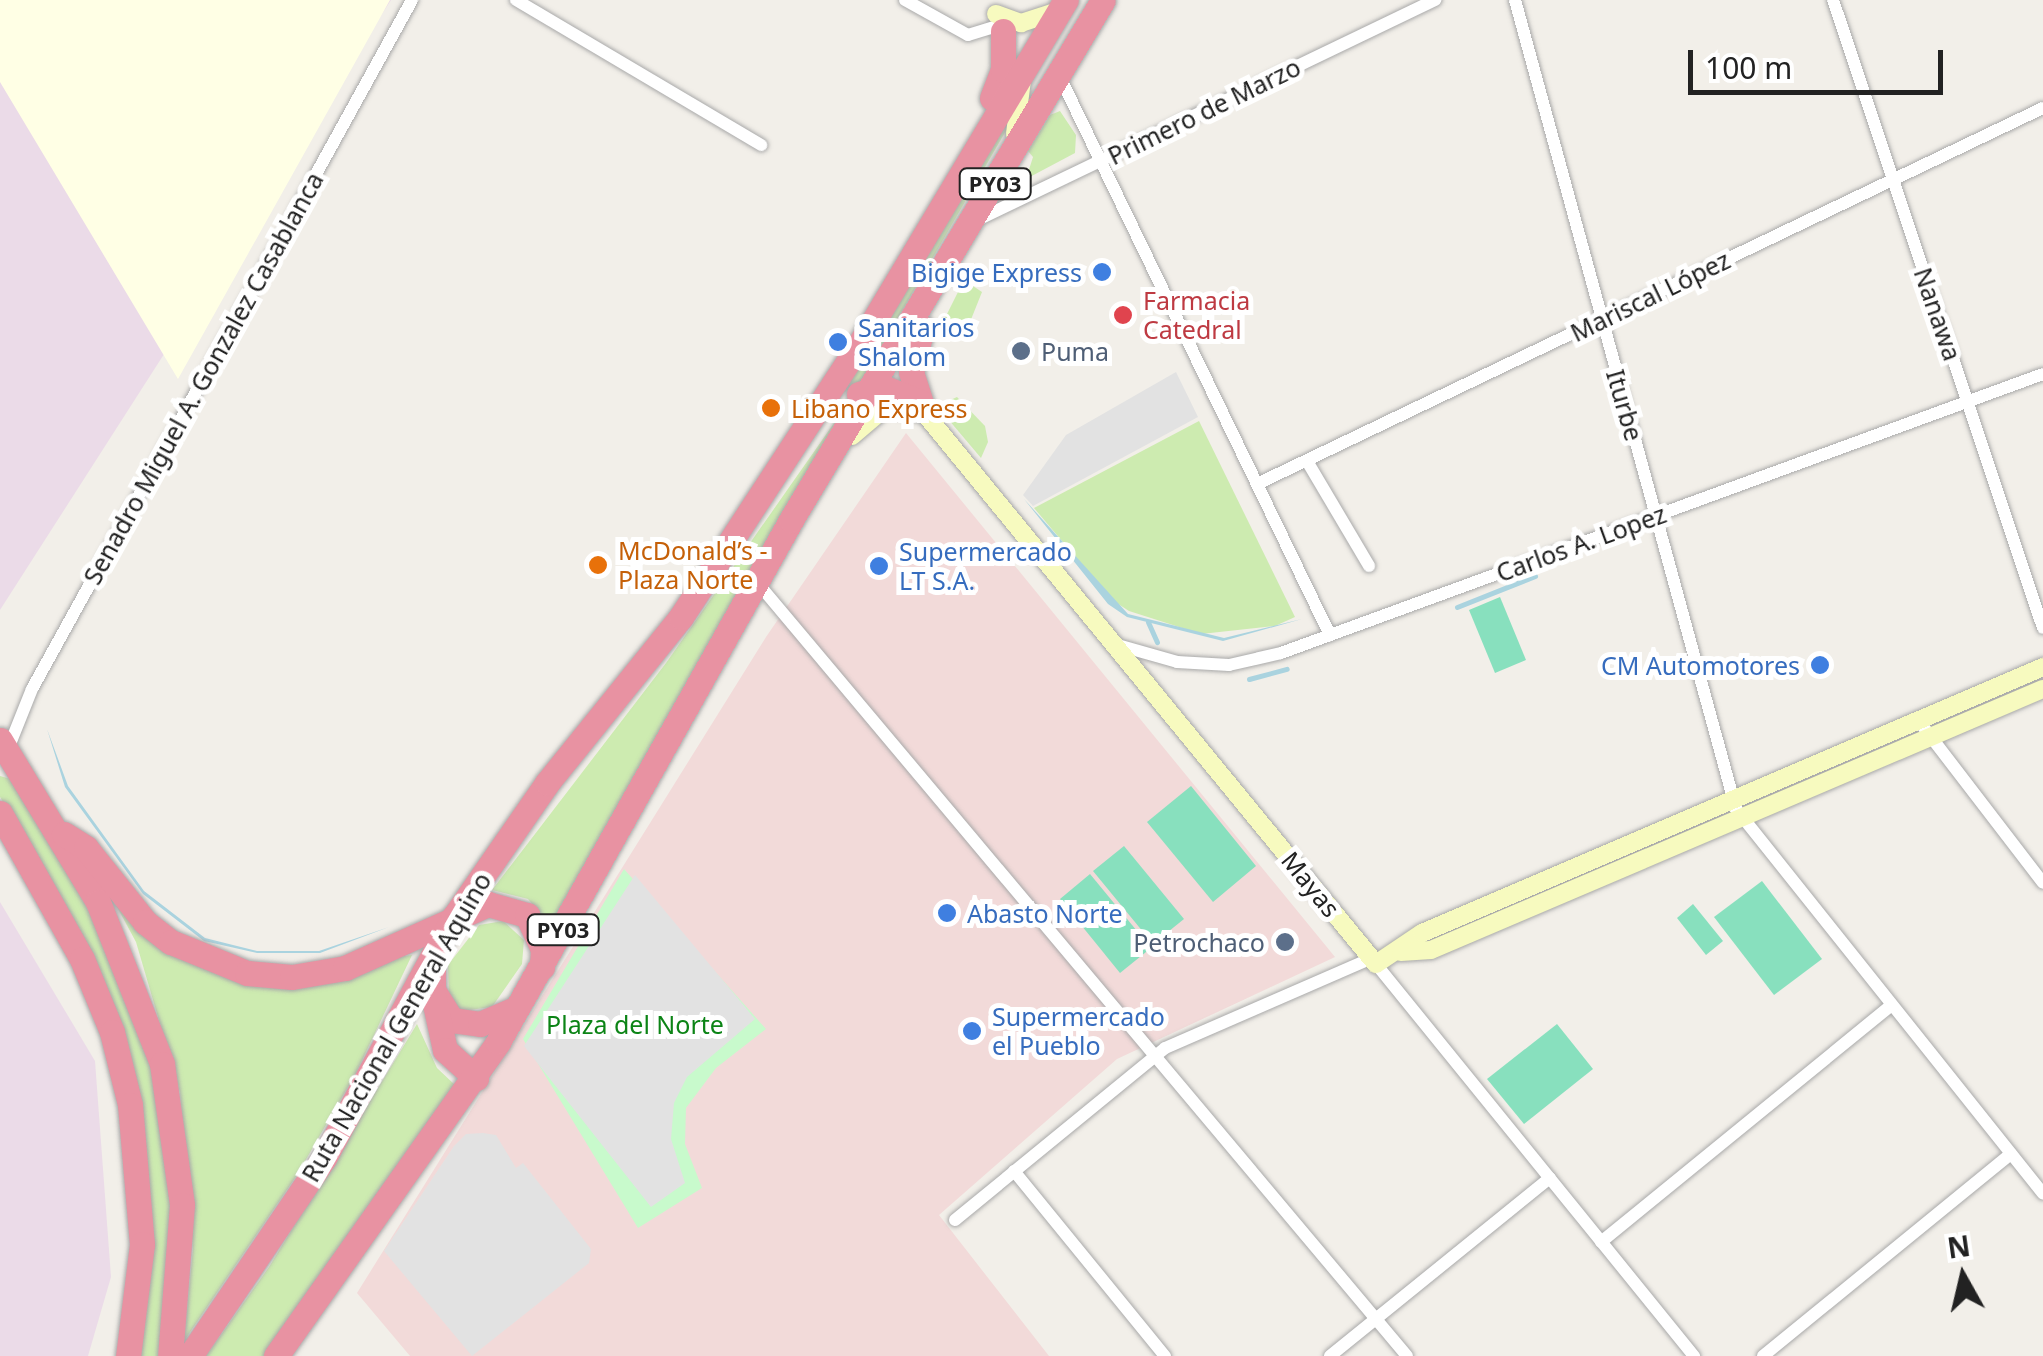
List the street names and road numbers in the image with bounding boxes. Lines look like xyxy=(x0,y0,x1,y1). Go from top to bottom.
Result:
street label: Primero de Marzo xyxy=(1103,51,1305,171)
street label: Senadro Miguel A. Gonzalez Casablanca xyxy=(77,167,329,589)
road number: PY03 xyxy=(958,167,1032,201)
street label: Mariscal López xyxy=(1565,244,1735,348)
street label: Nanawa xyxy=(1908,264,1968,364)
street label: Iturbe xyxy=(1601,366,1649,444)
street label: Carlos A. Lopez xyxy=(1492,498,1670,588)
street label: Mayas xyxy=(1276,845,1346,923)
street label: Ruta Nacional General Aquino xyxy=(295,867,497,1187)
road number: PY03 xyxy=(526,913,600,947)

